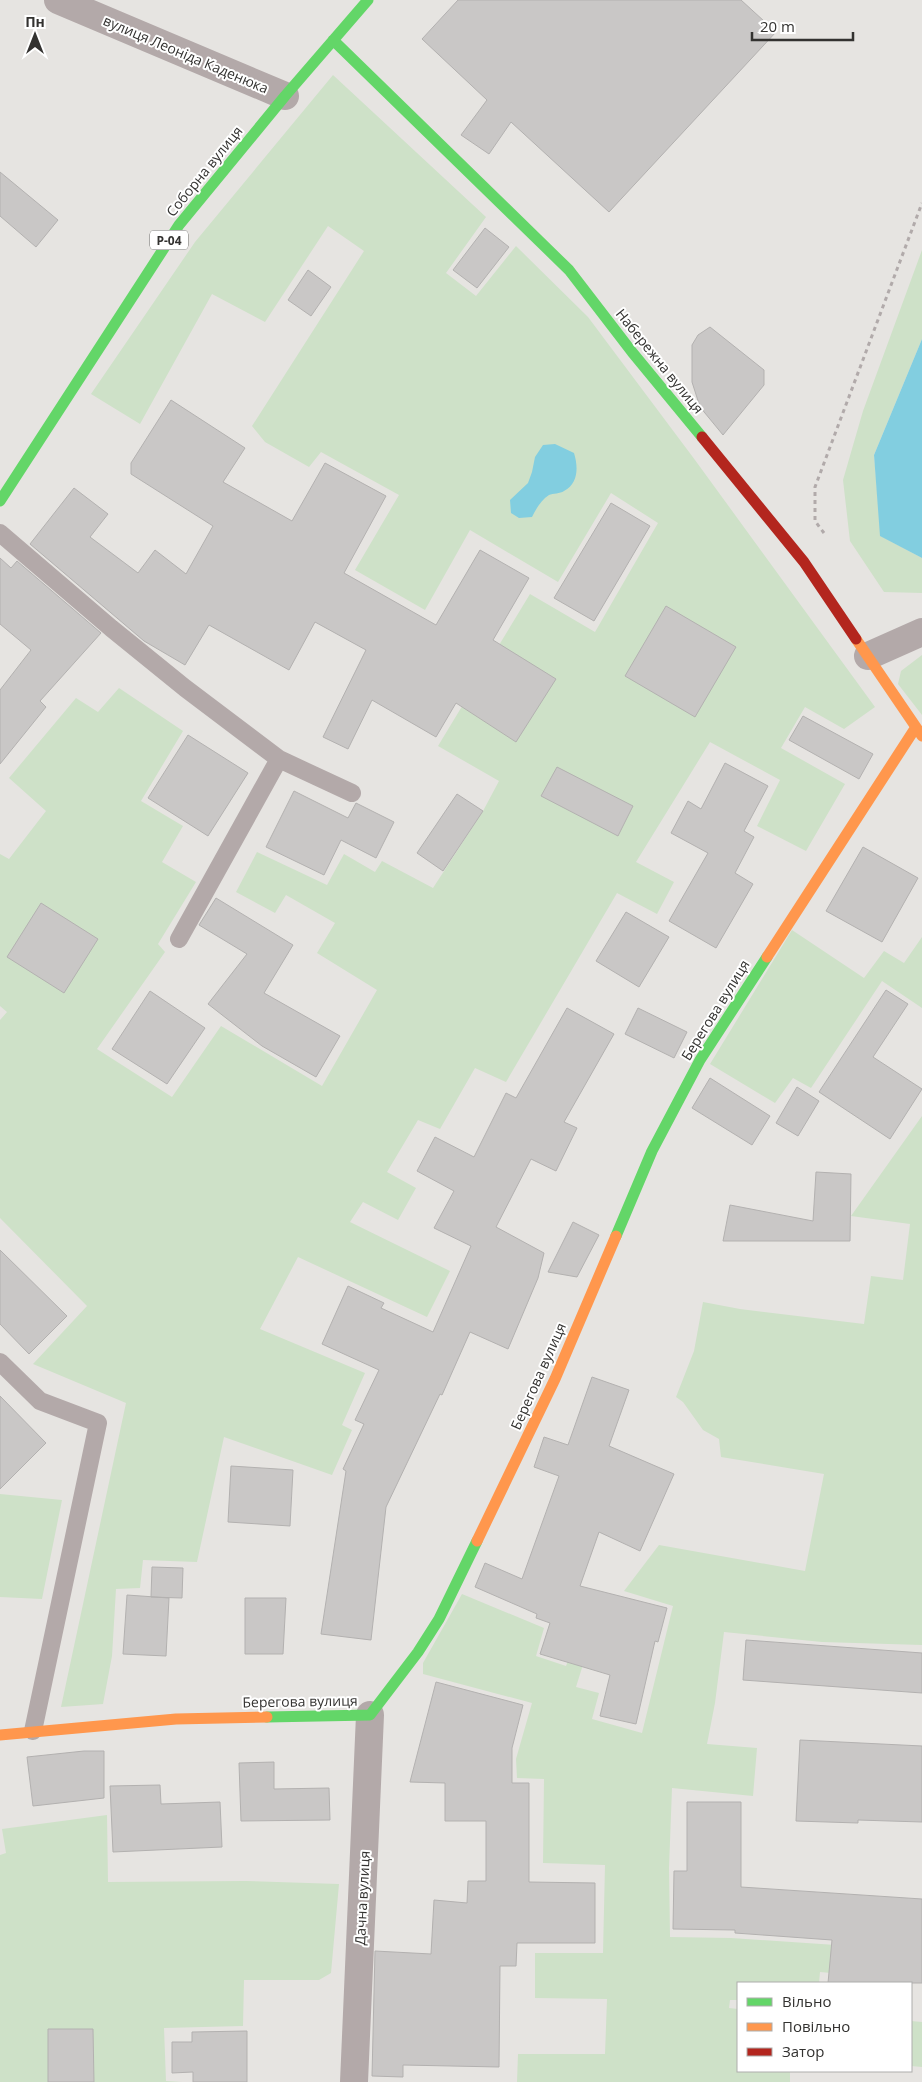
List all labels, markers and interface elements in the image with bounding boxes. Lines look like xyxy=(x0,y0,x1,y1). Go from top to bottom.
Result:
north arrow xyxy=(10,10,60,60)
scale bar xyxy=(752,10,853,42)
street label: вулиця Леоніда Каденюка xyxy=(100,11,272,97)
text: Пн xyxy=(25,12,45,31)
text: 20 m xyxy=(760,16,795,36)
street label: Соборна вулиця xyxy=(162,122,246,220)
road number: Р-04 xyxy=(150,230,188,250)
street label: Набережна вулиця xyxy=(612,305,708,417)
street label: Берегова вулиця xyxy=(676,956,754,1064)
street label: Берегова вулиця xyxy=(506,1319,570,1433)
street label: Берегова вулиця xyxy=(242,1690,358,1712)
street label: Дачна вулиця xyxy=(350,1850,374,1946)
legend xyxy=(737,1982,912,2072)
text: Вільно xyxy=(782,1991,831,2011)
text: Повільно xyxy=(782,2016,850,2036)
text: Затор xyxy=(782,2041,824,2061)

